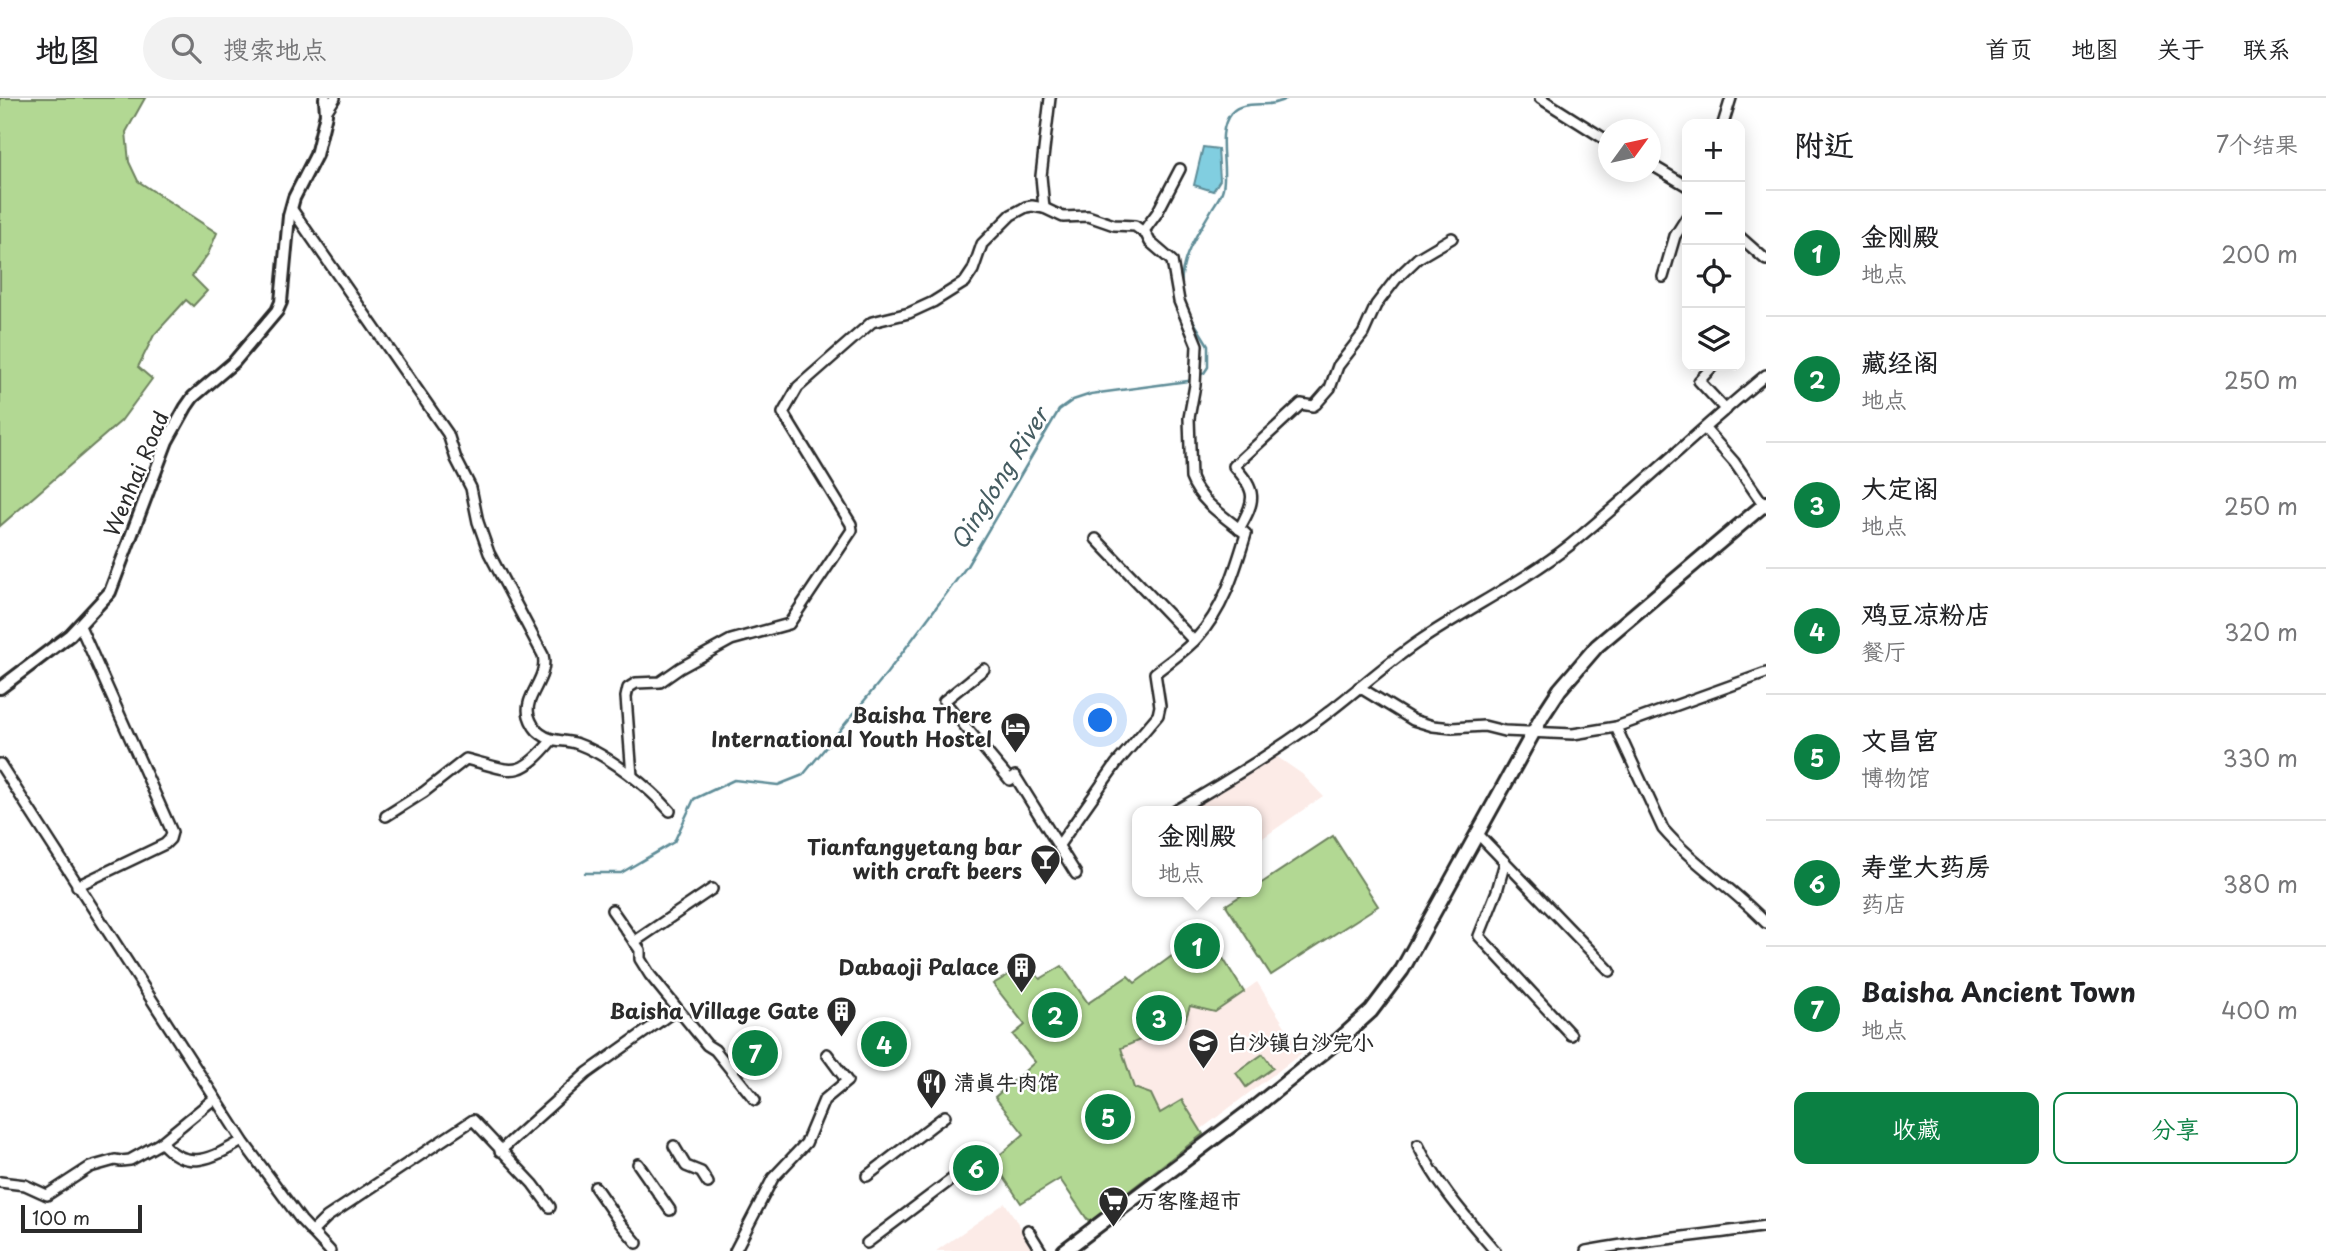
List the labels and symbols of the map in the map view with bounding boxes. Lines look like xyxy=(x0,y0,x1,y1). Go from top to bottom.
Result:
north arrow xyxy=(1598,119,1661,182)
water label: Qinglong River xyxy=(941,398,1058,556)
street label: Wenhai Road xyxy=(94,406,176,541)
place label: Baisha There International Youth Hostel xyxy=(711,698,992,754)
your location xyxy=(1083,703,1117,737)
hotel icon: Baisha There International Youth Hostel xyxy=(998,711,1032,755)
place label: Tianfangyetang bar with craft beers xyxy=(807,830,1022,886)
bar icon: Tianfangyetang bar with craft beers xyxy=(1028,843,1062,887)
pin: 1 xyxy=(1174,920,1220,972)
place label: Dabaoji Palace xyxy=(838,950,999,982)
building icon: Dabaoji Palace xyxy=(1005,951,1039,995)
pin: 2 xyxy=(1032,989,1078,1041)
pin: 3 xyxy=(1136,992,1182,1044)
place label: Baisha Village Gate xyxy=(609,994,819,1026)
building icon: Baisha Village Gate xyxy=(825,995,859,1039)
pin: 4 xyxy=(861,1018,907,1070)
place label: 白沙镇白沙完小 xyxy=(1227,1025,1374,1057)
school or university icon: 白沙镇白沙完小 xyxy=(1187,1026,1221,1070)
pin: 7 xyxy=(732,1027,778,1079)
place label: 清真牛肉馆 xyxy=(954,1065,1059,1097)
restaurant icon: 清真牛肉馆 xyxy=(914,1066,948,1110)
pin: 5 xyxy=(1085,1091,1131,1143)
pin: 6 xyxy=(953,1142,999,1194)
place label: 万客隆超市 xyxy=(1136,1183,1241,1215)
supermarket icon: 万客隆超市 xyxy=(1096,1184,1130,1228)
scale bar xyxy=(21,1202,142,1234)

